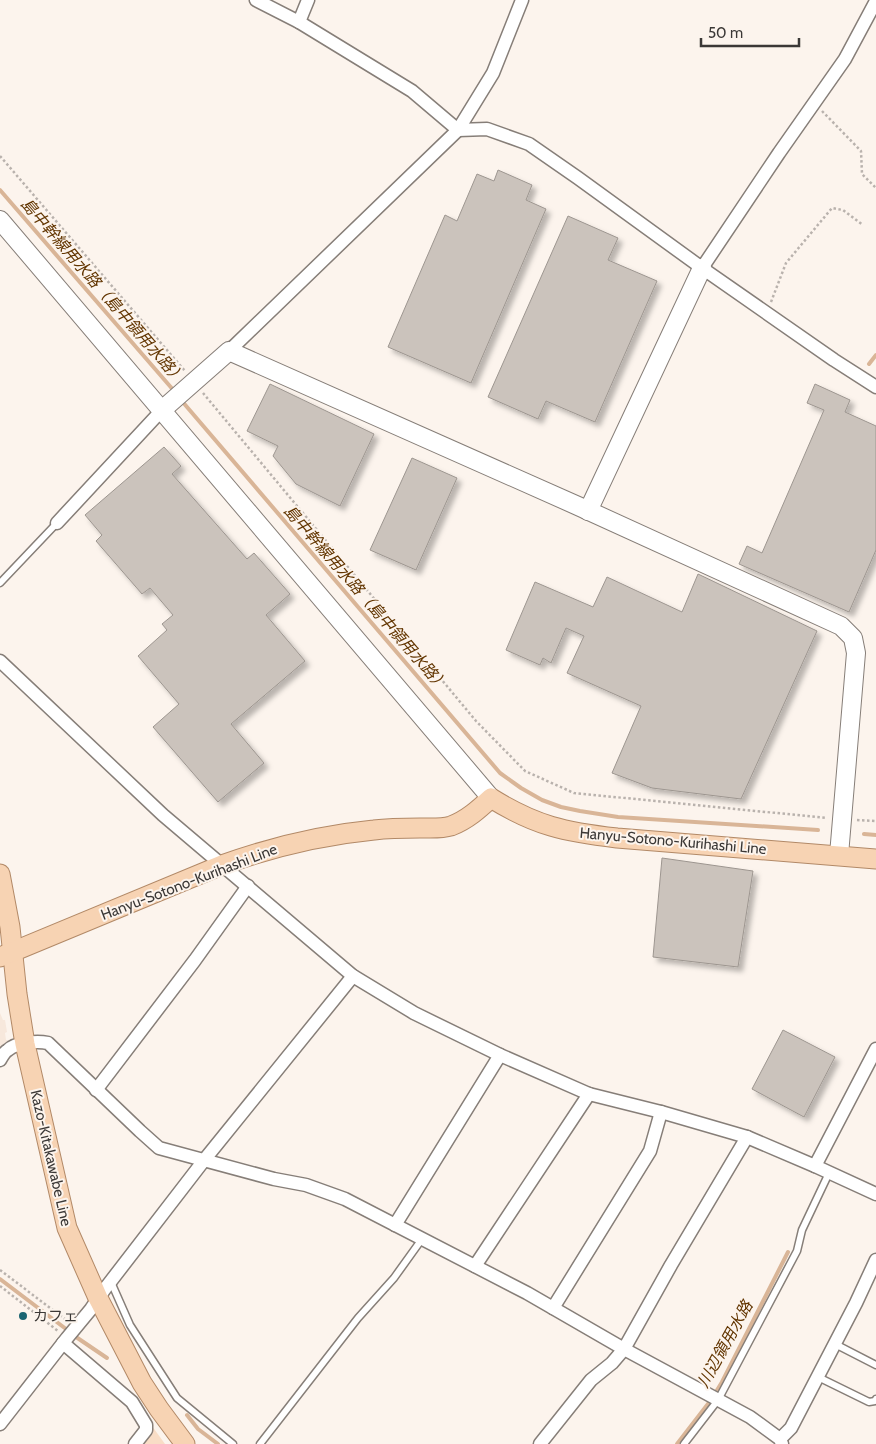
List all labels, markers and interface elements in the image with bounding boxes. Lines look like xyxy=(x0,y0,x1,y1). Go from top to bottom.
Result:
scale bar xyxy=(701,15,798,47)
text: 50 m xyxy=(708,24,743,42)
water label: 島中幹線用水路（島中領用水路） xyxy=(17,194,189,388)
water label: 島中幹線用水路（島中領用水路） xyxy=(280,501,452,695)
street label: Hanyu-Sotono-Kurihashi Line xyxy=(579,824,767,858)
street label: Hanyu-Sotono-Kurihashi Line xyxy=(98,840,280,924)
street label: Kazo-Kitakawabe Line xyxy=(27,1088,76,1228)
water label: 川辺領用水路 xyxy=(693,1296,758,1391)
place label: カフェ xyxy=(33,1307,78,1325)
marker: カフェ xyxy=(17,1310,29,1322)

